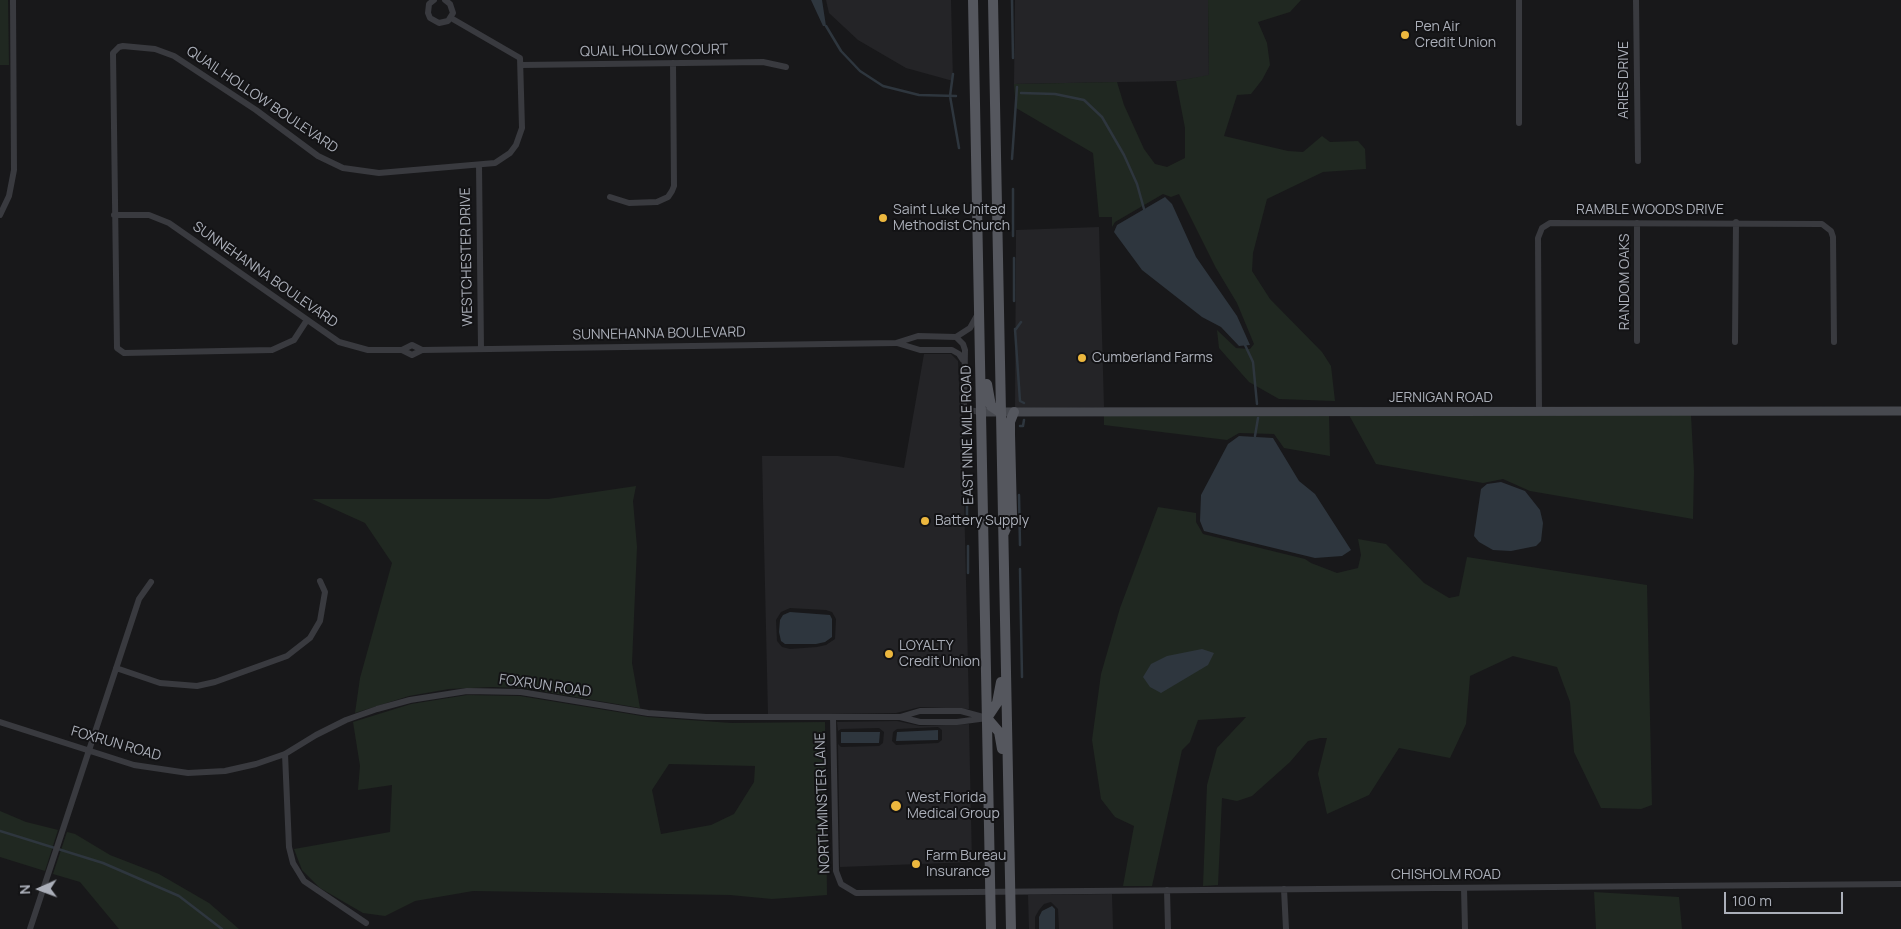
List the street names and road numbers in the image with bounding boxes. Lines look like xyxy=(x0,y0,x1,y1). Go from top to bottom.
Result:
street label: QUAIL HOLLOW COURT xyxy=(580,41,728,61)
street label: ARIES DRIVE xyxy=(1616,41,1632,119)
street label: QUAIL HOLLOW BOULEVARD xyxy=(183,43,341,157)
street label: WESTCHESTER DRIVE xyxy=(457,187,477,327)
street label: RAMBLE WOODS DRIVE xyxy=(1576,202,1724,218)
street label: SUNNEHANNA BOULEVARD xyxy=(189,218,341,332)
street label: RANDOM OAKS xyxy=(1617,234,1633,330)
street label: SUNNEHANNA BOULEVARD xyxy=(572,324,746,344)
street label: EAST NINE MILE ROAD xyxy=(958,365,978,505)
street label: JERNIGAN ROAD xyxy=(1389,390,1493,406)
street label: FOXRUN ROAD xyxy=(498,671,592,701)
street label: FOXRUN ROAD xyxy=(69,723,163,765)
street label: NORTHMINSTER LANE xyxy=(812,732,834,874)
street label: CHISHOLM ROAD xyxy=(1391,867,1501,883)

